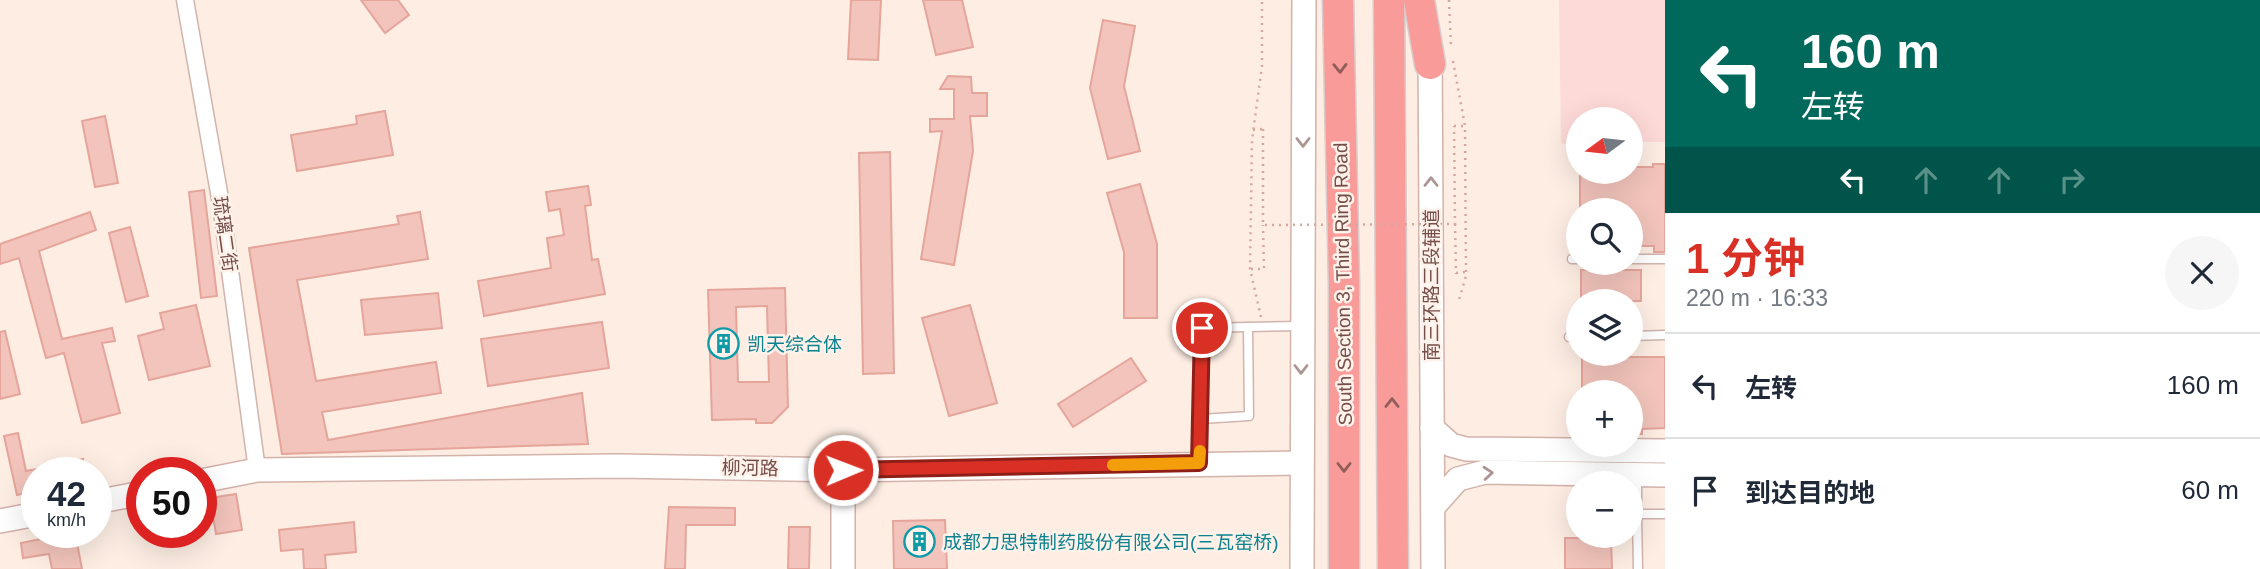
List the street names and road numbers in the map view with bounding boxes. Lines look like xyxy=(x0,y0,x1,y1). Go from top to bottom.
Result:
street label: South Section 3, Third Ring Road xyxy=(1330,142,1356,426)
street label: 琉璃二街 xyxy=(209,195,241,273)
street label: 南三环路三段辅道 xyxy=(1421,209,1442,361)
street label: 柳河路 xyxy=(721,457,779,479)

